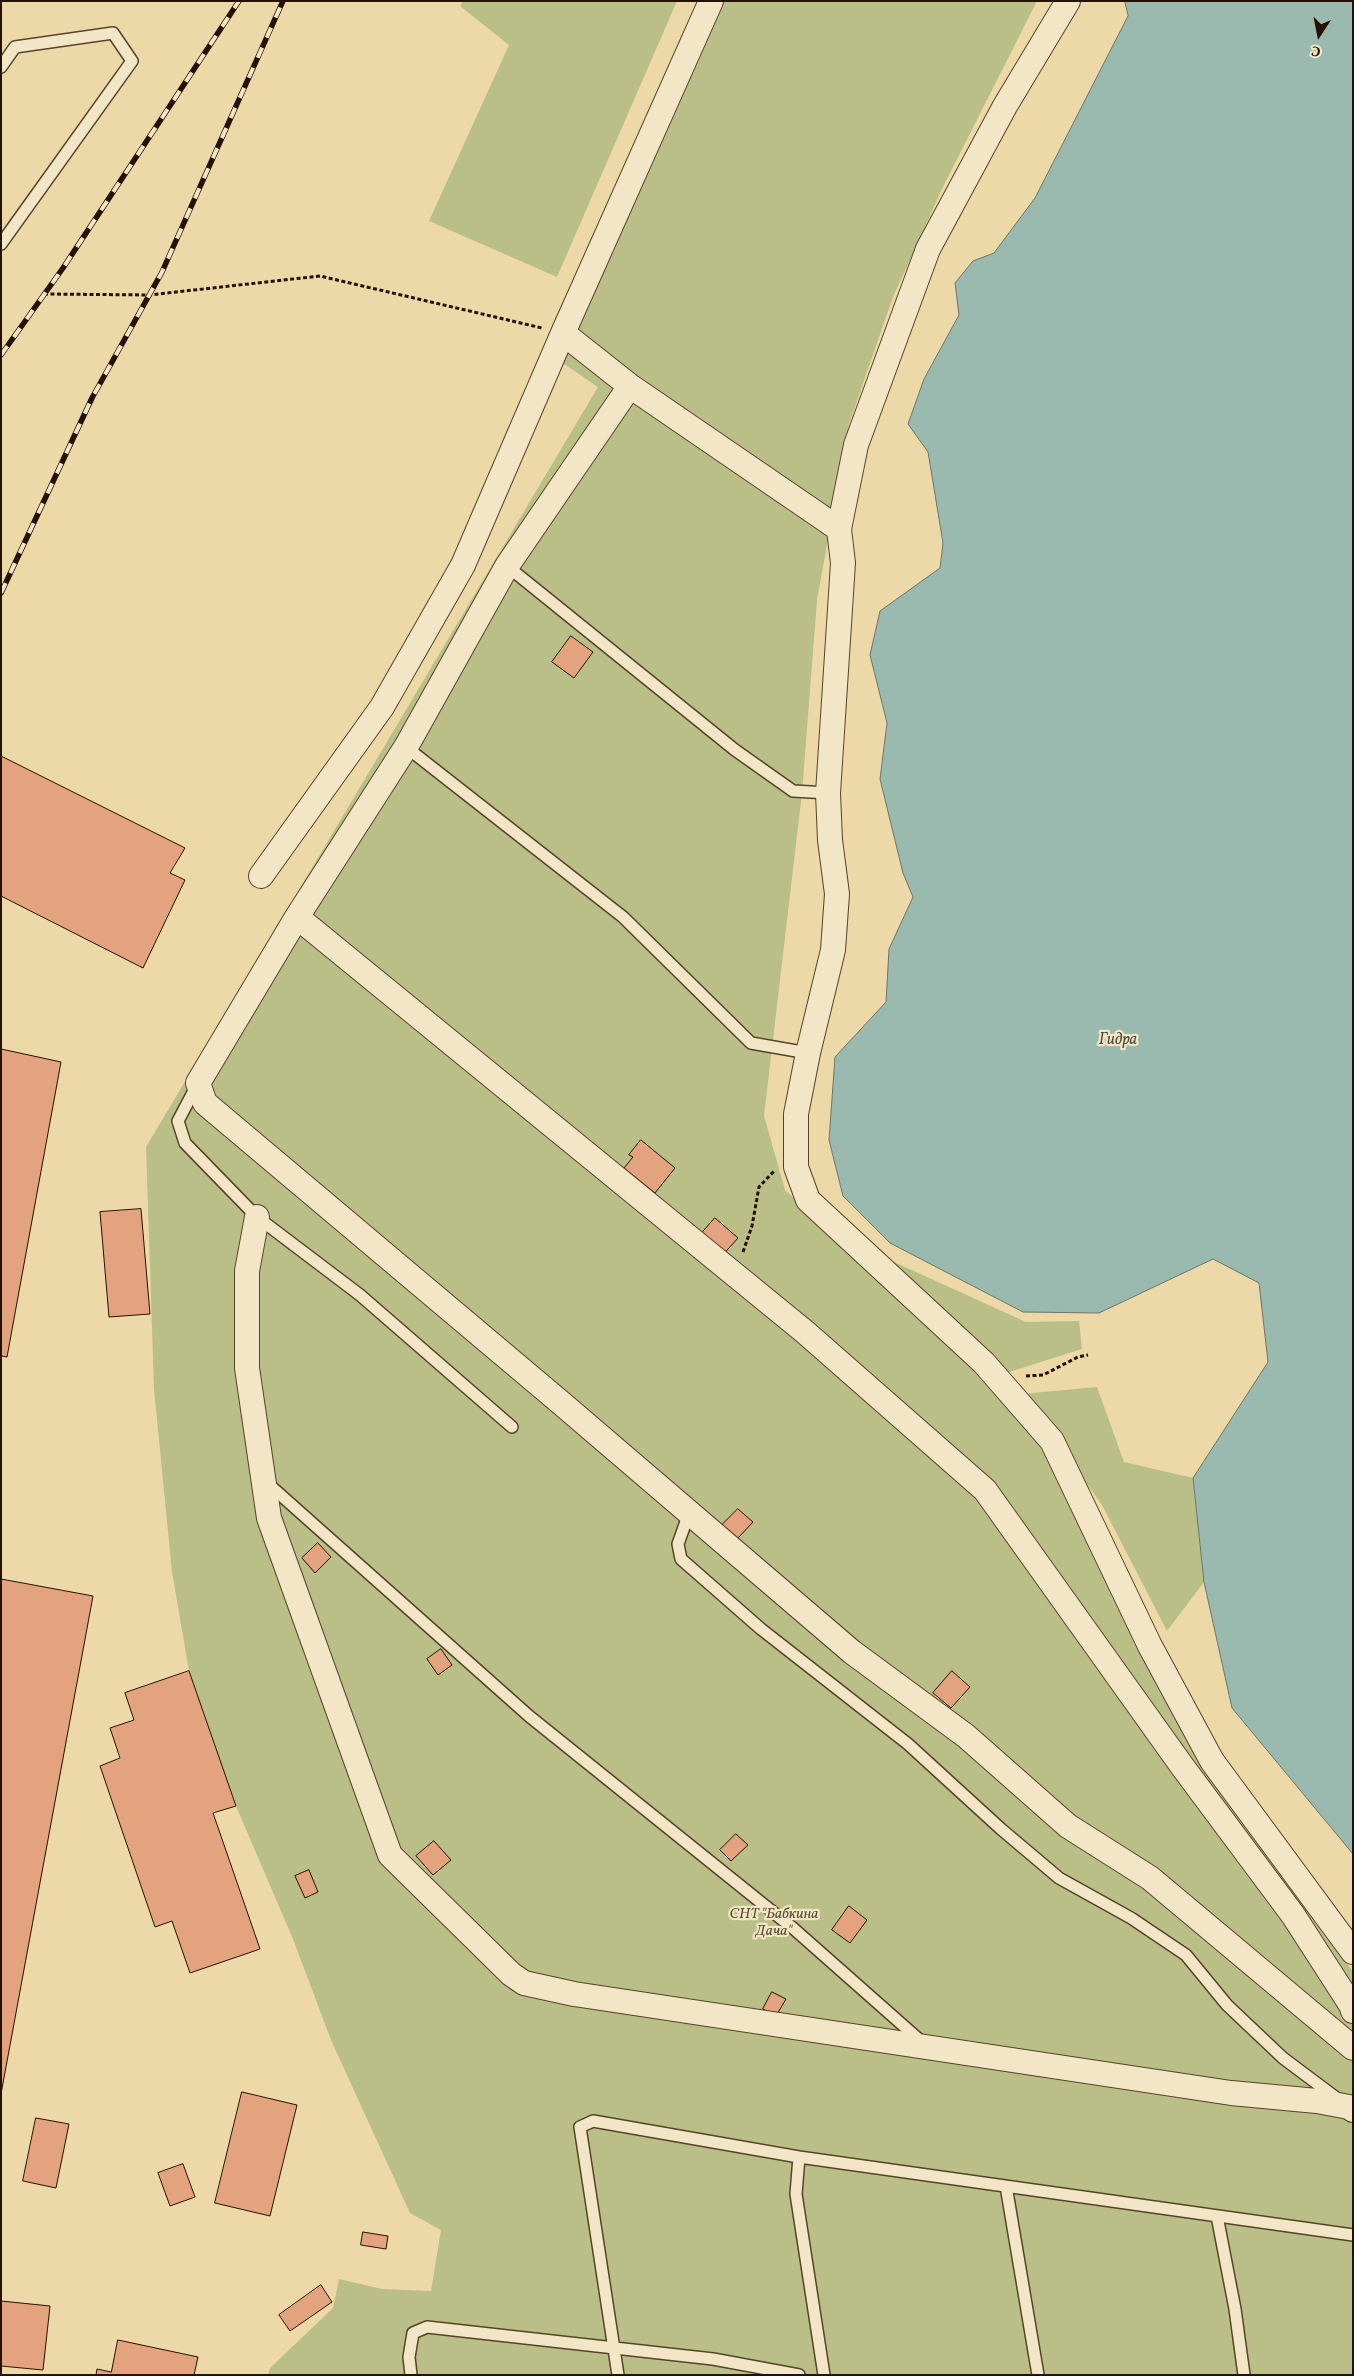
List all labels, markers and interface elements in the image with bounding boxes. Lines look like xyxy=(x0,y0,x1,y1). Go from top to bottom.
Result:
north arrow xyxy=(1294,10,1344,60)
text: С xyxy=(1310,40,1322,60)
water label: Гидра xyxy=(1099,1031,1137,1051)
park label: СНТ "Бабкина Дача" xyxy=(730,1906,818,1941)

